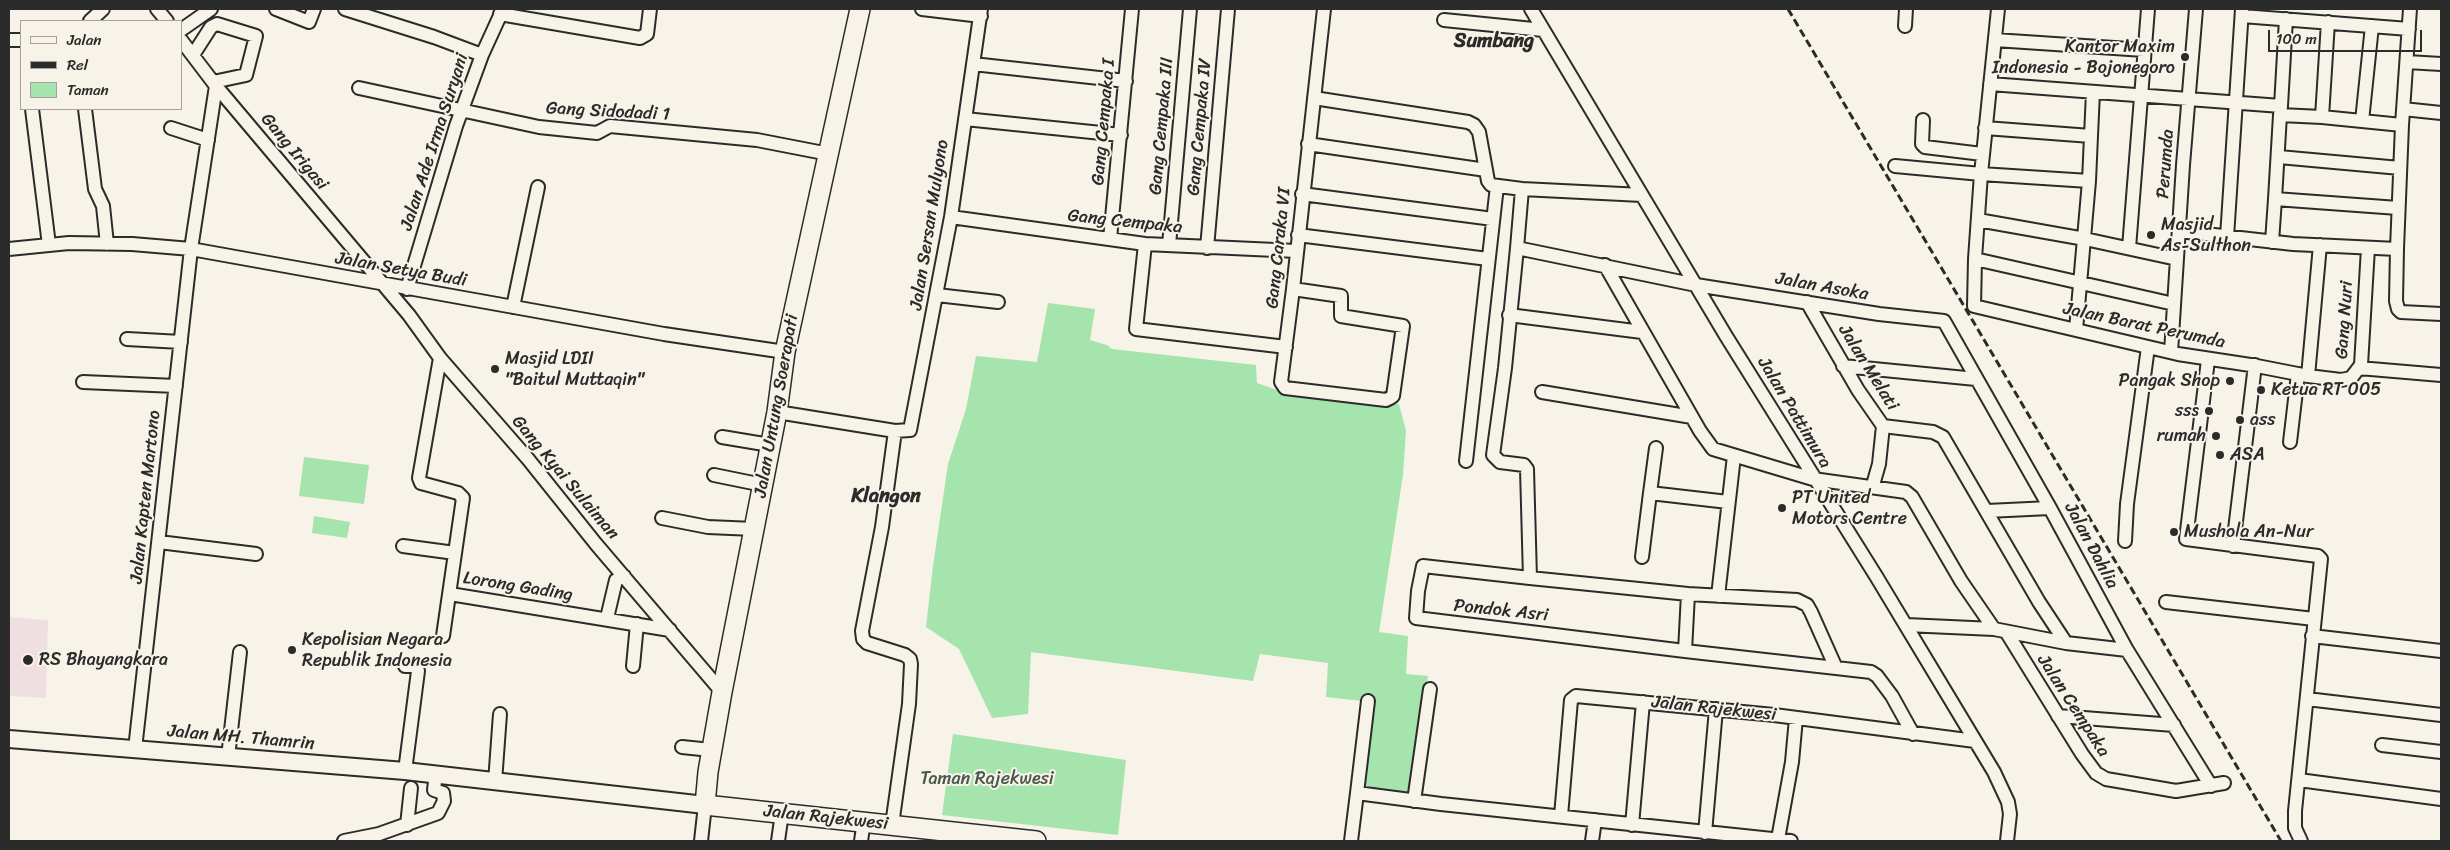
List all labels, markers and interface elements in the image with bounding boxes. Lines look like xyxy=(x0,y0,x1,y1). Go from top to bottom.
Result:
legend xyxy=(20,20,182,110)
scale bar xyxy=(2270,20,2424,52)
text: 100 m xyxy=(2276,26,2317,52)
text: Jalan xyxy=(67,27,101,53)
district label: Sumbang xyxy=(1454,30,1534,54)
place label: Kantor Maxim Indonesia - Bojonegoro xyxy=(1992,36,2175,78)
street label: Jalan Ade Irma Suryani xyxy=(396,51,474,233)
marker: Kantor Maxim Indonesia - Bojonegoro xyxy=(2179,51,2191,63)
text: Rel xyxy=(67,52,88,78)
street label: Gang Cempaka III xyxy=(1145,56,1179,196)
street label: Gang Cempaka IV xyxy=(1183,57,1217,197)
street label: Gang Cempaka I xyxy=(1088,58,1120,186)
text: Taman xyxy=(67,77,109,103)
street label: Gang Sidodadi 1 xyxy=(546,98,670,126)
street label: Gang Irigasi xyxy=(256,109,332,195)
street label: Perumda xyxy=(2153,129,2179,199)
street label: Jalan Sersan Mulyono xyxy=(906,138,954,312)
street label: Gang Caraka VI xyxy=(1262,186,1296,310)
street label: Gang Cempaka xyxy=(1067,205,1183,239)
place label: Masjid As-Sulthon xyxy=(2161,214,2251,256)
marker: Masjid As-Sulthon xyxy=(2145,229,2157,241)
street label: Jalan Setya Budi xyxy=(334,248,468,292)
street label: Jalan Asoka xyxy=(1774,268,1870,306)
street label: Gang Nuri xyxy=(2331,280,2359,360)
street label: Jalan Barat Perumda xyxy=(2061,298,2227,354)
street label: Jalan Untung Soerapati xyxy=(750,313,804,499)
street label: Jalan Melati xyxy=(1833,321,1903,415)
place label: Masjid LDII "Baitul Muttaqin" xyxy=(505,348,644,390)
street label: Jalan Pattimura xyxy=(1752,354,1836,472)
marker: Masjid LDII "Baitul Muttaqin" xyxy=(489,363,501,375)
place label: Pangak Shop xyxy=(2119,370,2220,392)
marker: Pangak Shop xyxy=(2224,375,2236,387)
place label: Ketua RT 005 xyxy=(2271,379,2381,401)
marker: Ketua RT 005 xyxy=(2255,384,2267,396)
place label: sss xyxy=(2175,400,2199,422)
marker: sss xyxy=(2203,405,2215,417)
street label: Jalan Kapten Martono xyxy=(126,409,166,585)
place label: ass xyxy=(2250,409,2276,431)
street label: Gang Kyai Sulaiman xyxy=(507,412,623,544)
marker: ass xyxy=(2234,414,2246,426)
place label: rumah xyxy=(2157,425,2206,447)
marker: rumah xyxy=(2210,430,2222,442)
place label: ASA xyxy=(2230,444,2265,466)
marker: ASA xyxy=(2214,449,2226,461)
district label: Klangon xyxy=(851,485,921,509)
place label: PT United Motors Centre xyxy=(1792,487,1907,530)
street label: Jalan Dahlia xyxy=(2059,499,2123,593)
marker: PT United Motors Centre xyxy=(1776,502,1788,514)
place label: Mushola An-Nur xyxy=(2184,521,2313,543)
marker: Mushola An-Nur xyxy=(2168,526,2180,538)
street label: Lorong Gading xyxy=(462,568,574,606)
street label: Pondok Asri xyxy=(1453,595,1549,627)
place label: Kepolisian Negara Republik Indonesia xyxy=(302,629,452,672)
marker: Kepolisian Negara Republik Indonesia xyxy=(286,644,298,656)
place label: RS Bhayangkara xyxy=(39,649,168,671)
street label: Jalan Cempaka xyxy=(2032,651,2114,761)
marker: RS Bhayangkara xyxy=(21,653,35,667)
street label: Jalan Rajekwesi xyxy=(1651,692,1777,726)
street label: Jalan MH. Thamrin xyxy=(166,721,316,755)
park label: Taman Rajekwesi xyxy=(920,768,1054,790)
street label: Jalan Rajekwesi xyxy=(763,801,889,835)

